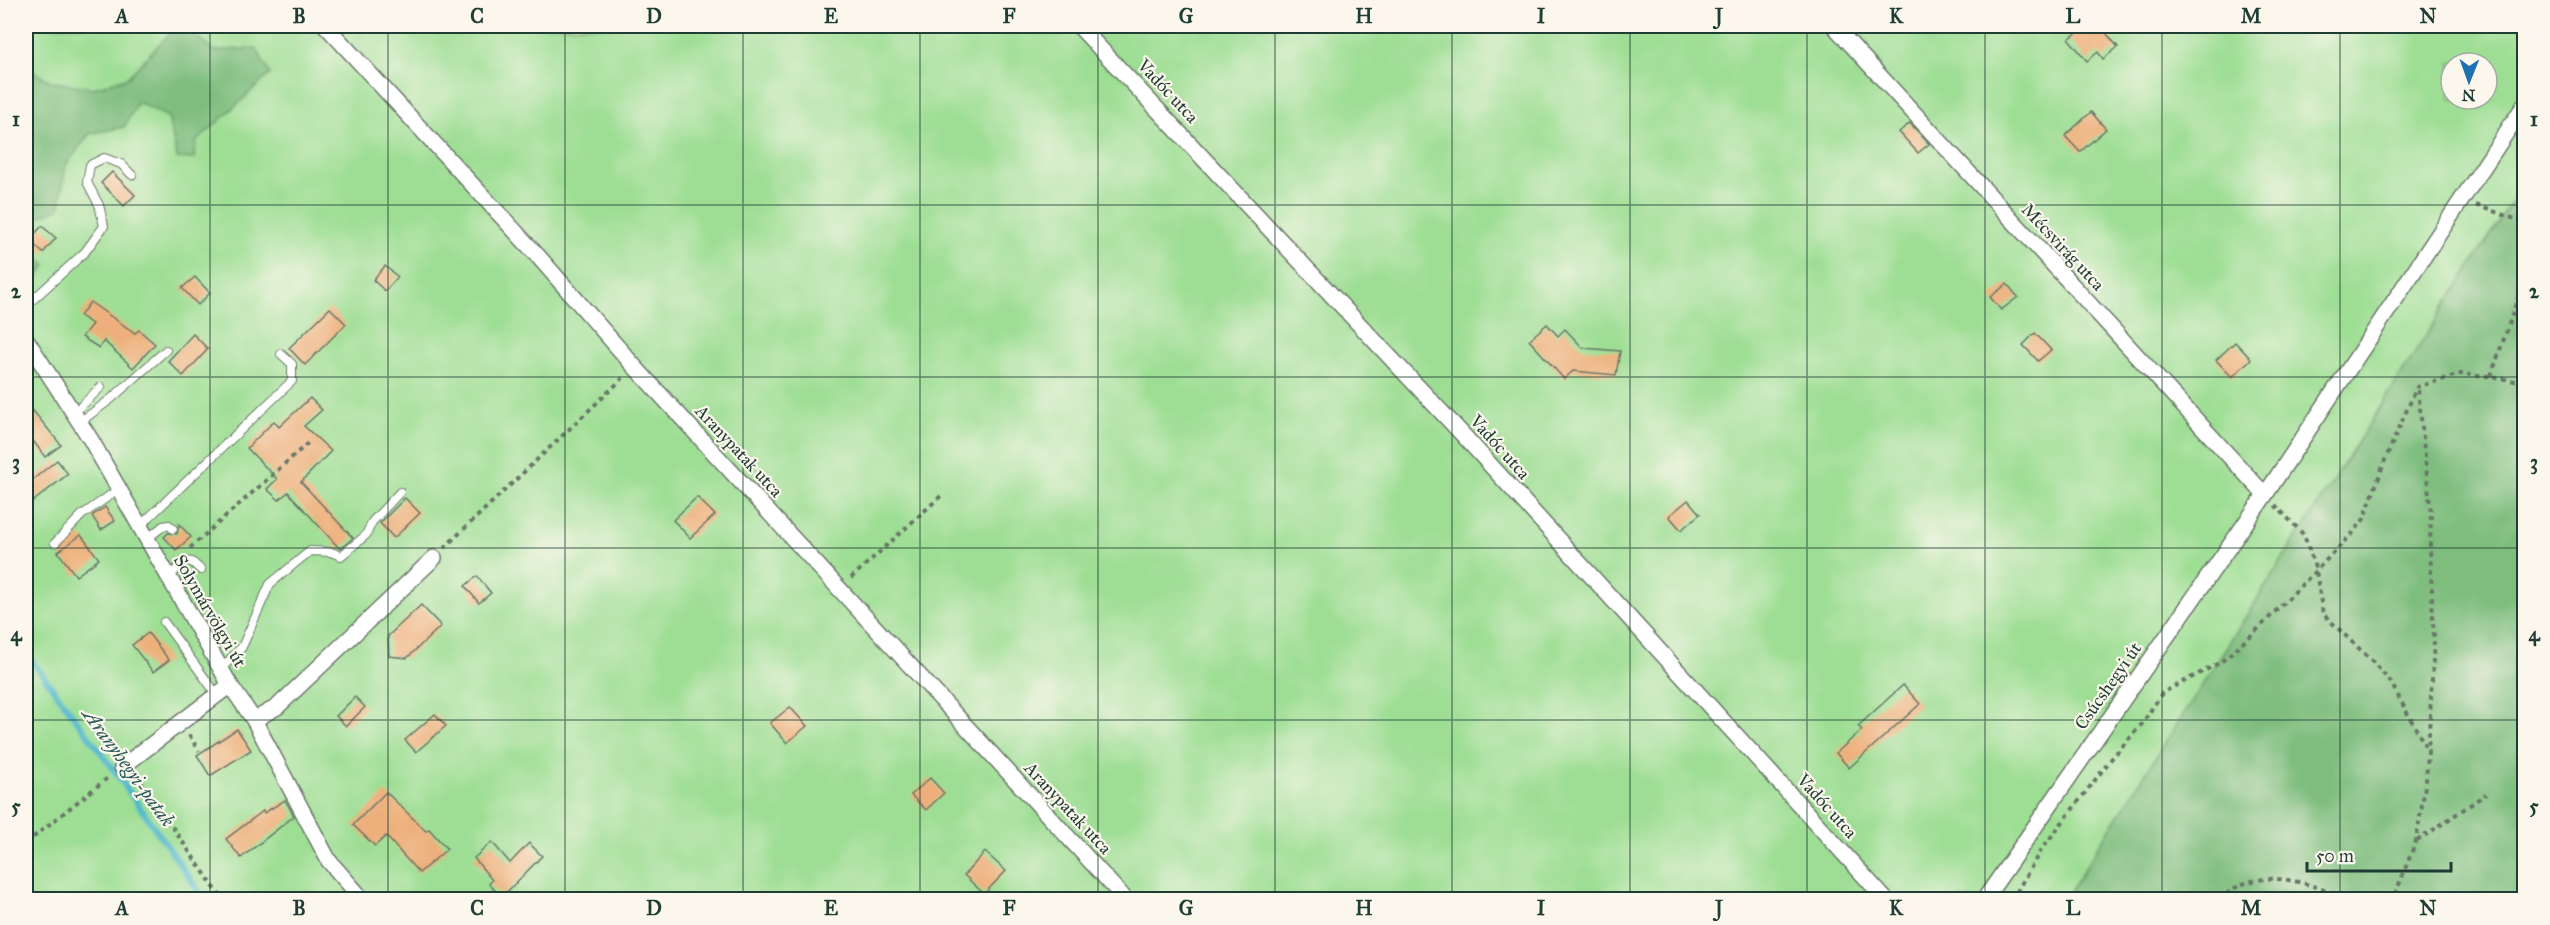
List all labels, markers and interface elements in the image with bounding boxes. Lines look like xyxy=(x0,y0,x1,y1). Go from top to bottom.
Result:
text: A xyxy=(113,4,129,28)
text: B xyxy=(292,4,306,28)
text: C xyxy=(470,4,484,28)
text: D xyxy=(646,4,662,28)
text: E xyxy=(824,4,839,28)
text: F xyxy=(1002,4,1016,28)
text: G xyxy=(1179,4,1194,28)
text: H xyxy=(1355,4,1373,28)
text: I xyxy=(1537,4,1546,28)
text: J xyxy=(1712,4,1724,30)
text: K xyxy=(1889,4,1904,28)
text: L xyxy=(2066,4,2081,28)
text: M xyxy=(2241,4,2262,28)
text: N xyxy=(2420,4,2437,28)
north arrow xyxy=(2439,51,2499,111)
street label: Vadóc utca xyxy=(1132,54,1203,128)
text: N xyxy=(2461,86,2476,105)
text: 1 xyxy=(12,107,20,131)
text: 1 xyxy=(2530,107,2538,131)
street label: Mécsvirág utca xyxy=(2016,199,2109,296)
text: 2 xyxy=(11,279,22,303)
text: 2 xyxy=(2529,279,2540,303)
street label: Aranypatak utca xyxy=(690,400,788,502)
street label: Vadóc utca xyxy=(1465,409,1535,484)
text: 3 xyxy=(12,450,20,475)
text: 3 xyxy=(2530,450,2538,475)
street label: Solymárvölgyi út xyxy=(168,551,251,672)
text: 4 xyxy=(10,622,22,647)
text: 4 xyxy=(2528,622,2540,647)
street label: Csúcshegyi út xyxy=(2070,638,2147,735)
water label: Aranyhegyi-patak xyxy=(76,701,180,832)
street label: Aranypatak utca xyxy=(1019,757,1117,859)
street label: Vadóc utca xyxy=(1792,768,1862,843)
text: 5 xyxy=(11,794,21,818)
text: 5 xyxy=(2529,794,2539,818)
scale bar xyxy=(2307,835,2451,873)
text: 50 m xyxy=(2316,845,2354,867)
text: A xyxy=(113,896,129,920)
text: B xyxy=(292,896,306,920)
text: C xyxy=(470,896,484,920)
text: D xyxy=(646,896,662,920)
text: E xyxy=(824,896,839,920)
text: F xyxy=(1002,896,1016,920)
text: G xyxy=(1179,896,1194,920)
text: H xyxy=(1355,896,1373,920)
text: I xyxy=(1537,896,1546,920)
text: J xyxy=(1712,896,1724,922)
text: K xyxy=(1889,896,1904,920)
text: L xyxy=(2066,896,2081,920)
text: M xyxy=(2241,896,2262,920)
text: N xyxy=(2420,896,2437,920)

